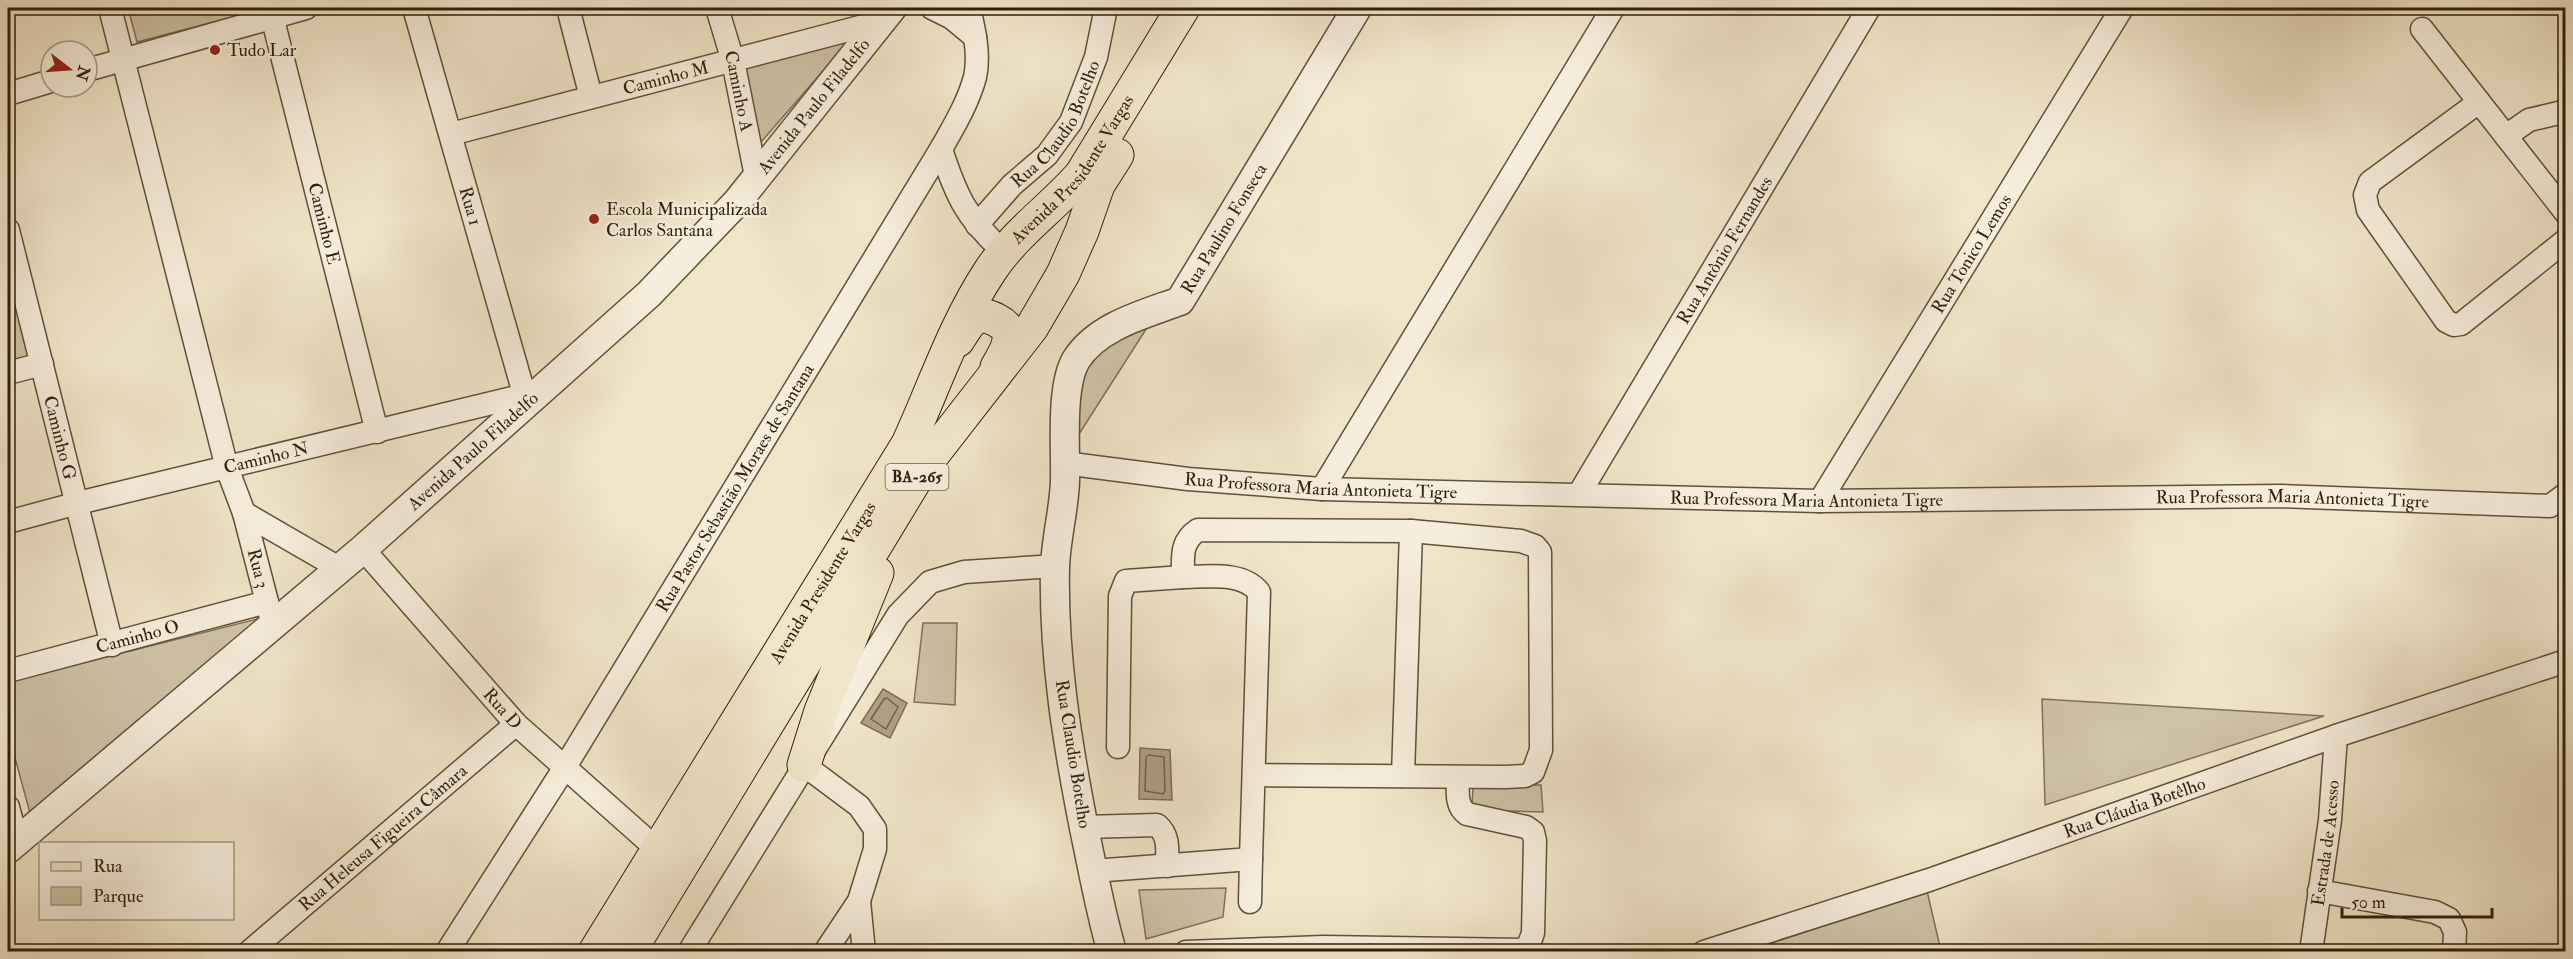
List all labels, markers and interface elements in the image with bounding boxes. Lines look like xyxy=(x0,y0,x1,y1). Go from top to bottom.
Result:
street label: Avenida Paulo Filadelfo xyxy=(752,33,875,179)
north arrow xyxy=(39,39,99,99)
place label: Tudo Lar xyxy=(227,39,297,62)
marker: Tudo Lar xyxy=(208,43,222,57)
street label: Caminho A xyxy=(719,48,758,134)
street label: Caminho M xyxy=(620,56,711,100)
street label: Rua Claudio Botelho xyxy=(1006,57,1105,193)
text: N xyxy=(71,62,94,84)
street label: Avenida Presidente Vargas xyxy=(1005,90,1139,250)
street label: Rua Paulino Fonseca xyxy=(1176,159,1272,298)
street label: Rua Antônio Fernandes xyxy=(1672,172,1778,328)
street label: Caminho E xyxy=(303,180,346,267)
street label: Rua 1 xyxy=(454,184,487,228)
street label: Rua Tonico Lemos xyxy=(1926,190,2017,318)
place label: Escola Municipalizada Carlos Santana xyxy=(606,198,768,242)
marker: Escola Municipalizada Carlos Santana xyxy=(587,212,601,226)
street label: Rua Pastor Sebastião Moraes de Santana xyxy=(650,359,819,616)
street label: Avenida Paulo Filadelfo xyxy=(402,387,543,516)
street label: Caminho G xyxy=(38,393,82,482)
street label: Caminho N xyxy=(221,436,311,479)
road number: BA-265 xyxy=(886,464,948,490)
street label: Rua Professora Maria Antonieta Tigre xyxy=(1184,467,1458,504)
street label: Rua Professora Maria Antonieta Tigre xyxy=(2156,484,2430,513)
street label: Rua Professora Maria Antonieta Tigre xyxy=(1670,486,1944,513)
street label: Avenida Presidente Vargas xyxy=(764,497,881,669)
street label: Rua 3 xyxy=(242,546,275,591)
street label: Caminho O xyxy=(93,614,182,659)
street label: Rua Claudio Botelho xyxy=(1050,678,1096,830)
street label: Rua D xyxy=(478,683,527,734)
street label: Rua Heleusa Figueira Câmara xyxy=(294,759,472,916)
street label: Rua Cláudia Botêlho xyxy=(2060,772,2209,843)
street label: Estrada de Acesso xyxy=(2306,779,2344,907)
legend xyxy=(39,842,234,920)
text: Rua xyxy=(93,855,123,878)
scale bar xyxy=(2342,881,2492,919)
text: Parque xyxy=(93,885,144,908)
text: 50 m xyxy=(2351,891,2386,914)

